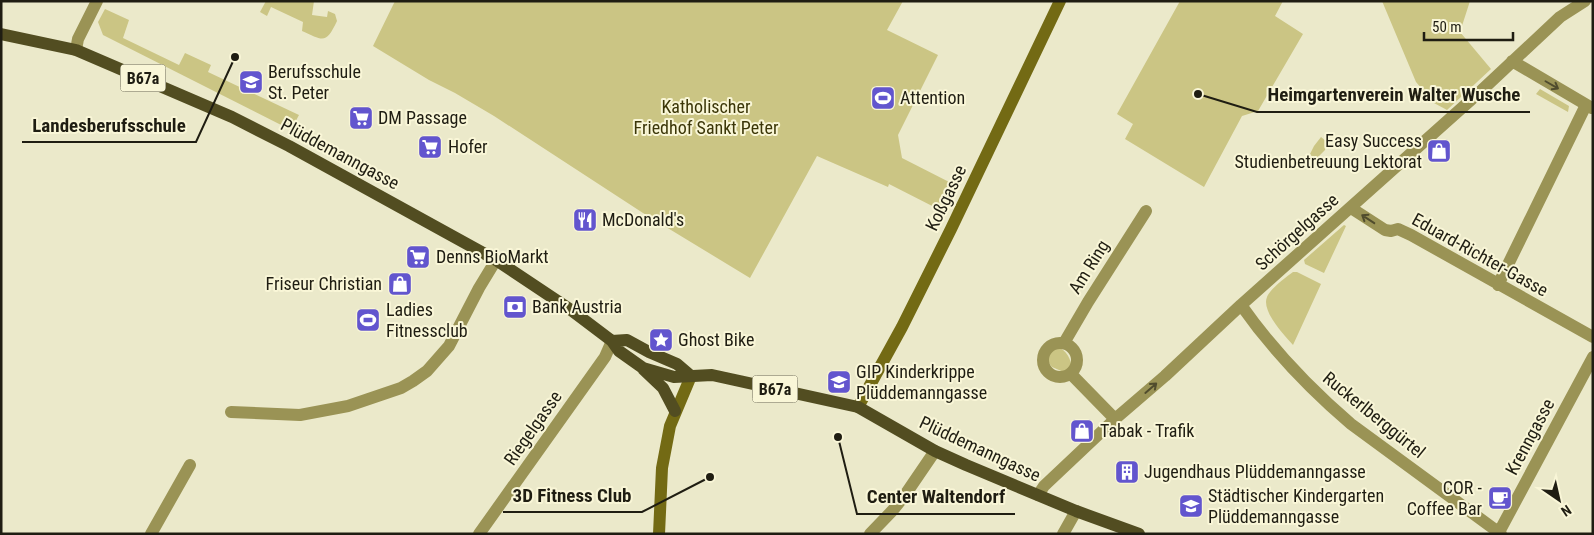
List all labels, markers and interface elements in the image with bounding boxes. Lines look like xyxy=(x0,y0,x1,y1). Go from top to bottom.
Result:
scale bar xyxy=(1424,10,1513,42)
text: 50 m xyxy=(1432,18,1462,36)
place label: Berufsschule St. Peter xyxy=(268,61,361,103)
road number: B67a xyxy=(120,64,166,92)
school or university icon: Berufsschule St. Peter xyxy=(238,69,264,95)
callout: Heimgartenverein Walter Wusche xyxy=(1257,78,1530,112)
one-way arrow xyxy=(1545,81,1559,91)
text: Heimgartenverein Walter Wusche xyxy=(1268,83,1520,106)
sports icon: Attention xyxy=(870,85,896,111)
place label: Attention xyxy=(900,87,965,108)
park label: Katholischer Friedhof Sankt Peter xyxy=(634,96,779,138)
supermarket icon: DM Passage xyxy=(348,105,374,131)
place label: DM Passage xyxy=(378,107,467,128)
callout: Landesberufsschule xyxy=(22,108,196,142)
text: Landesberufsschule xyxy=(32,114,186,137)
street label: Plüddemanngasse xyxy=(277,114,403,194)
place label: Easy Success Studienbetreuung Lektorat xyxy=(1235,130,1422,172)
supermarket icon: Hofer xyxy=(417,134,443,160)
place label: Hofer xyxy=(448,136,488,157)
shop icon: Easy Success Studienbetreuung Lektorat xyxy=(1426,138,1452,164)
street label: Koßgasse xyxy=(921,162,970,234)
street label: Schörgelgasse xyxy=(1251,189,1343,274)
restaurant icon: McDonald's xyxy=(572,207,598,233)
street label: Eduard-Richter-Gasse xyxy=(1409,208,1552,301)
place label: McDonald's xyxy=(602,209,684,230)
one-way arrow xyxy=(1361,214,1375,224)
street label: Am Ring xyxy=(1064,236,1113,297)
supermarket icon: Denns BioMarkt xyxy=(405,244,431,270)
place label: Denns BioMarkt xyxy=(436,246,549,267)
shop icon: Friseur Christian xyxy=(387,271,413,297)
place label: Friseur Christian xyxy=(265,273,382,294)
bank icon: Bank Austria xyxy=(502,294,528,320)
place label: Bank Austria xyxy=(532,296,622,317)
place label: Ladies Fitnessclub xyxy=(386,299,468,341)
sports icon: Ladies Fitnessclub xyxy=(355,307,381,333)
place icon: Ghost Bike xyxy=(648,327,674,353)
place label: Ghost Bike xyxy=(678,329,754,350)
place label: GIP Kinderkrippe Plüddemanngasse xyxy=(856,361,987,403)
street label: Ruckerlberggürtel xyxy=(1319,367,1430,462)
school or university icon: GIP Kinderkrippe Plüddemanngasse xyxy=(826,369,852,395)
road number: B67a xyxy=(752,376,798,402)
one-way arrow xyxy=(1145,382,1158,393)
street label: Riegelgasse xyxy=(499,386,566,469)
street label: Krenngasse xyxy=(1501,395,1558,479)
street label: Plüddemanngasse xyxy=(916,411,1044,486)
shop icon: Tabak - Trafik xyxy=(1069,418,1095,444)
place label: Tabak - Trafik xyxy=(1100,420,1194,441)
building icon: Jugendhaus Plüddemanngasse xyxy=(1114,459,1140,485)
place label: Jugendhaus Plüddemanngasse xyxy=(1144,461,1366,482)
north arrow xyxy=(1534,475,1584,525)
place label: COR - Coffee Bar xyxy=(1407,477,1483,519)
callout: 3D Fitness Club xyxy=(503,478,642,512)
callout: Center Waltendorf xyxy=(857,480,1015,514)
text: 3D Fitness Club xyxy=(513,484,631,507)
text: Center Waltendorf xyxy=(867,485,1006,508)
place label: Städtischer Kindergarten Plüddemanngasse xyxy=(1208,485,1384,527)
cafe icon: COR - Coffee Bar xyxy=(1487,485,1513,511)
school or university icon: Städtischer Kindergarten Plüddemanngasse xyxy=(1178,493,1204,519)
text: N xyxy=(1558,502,1574,520)

